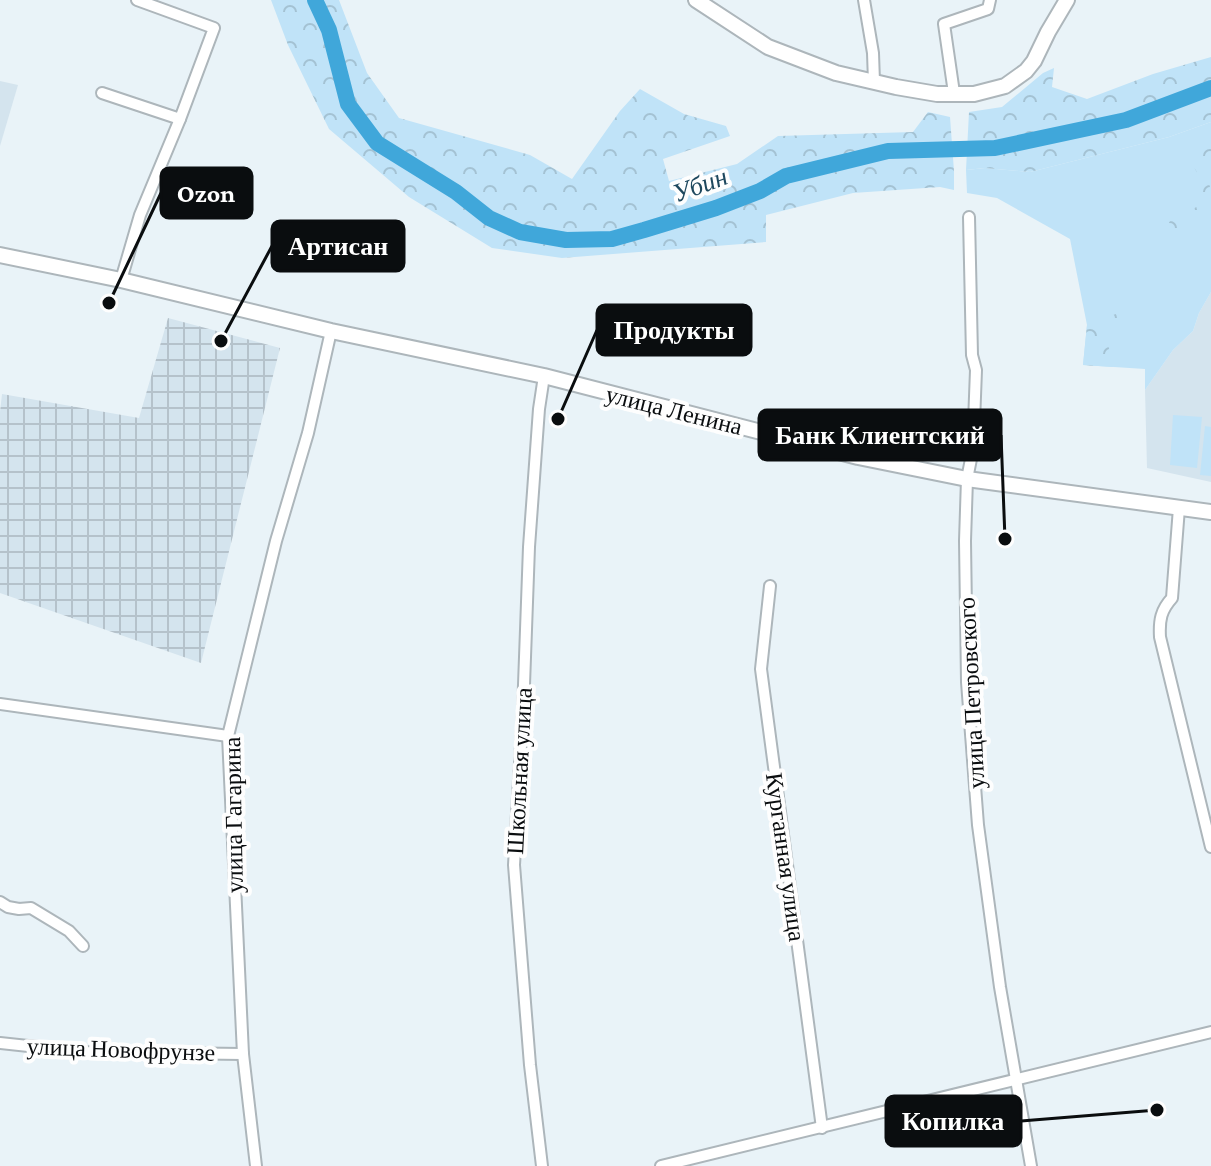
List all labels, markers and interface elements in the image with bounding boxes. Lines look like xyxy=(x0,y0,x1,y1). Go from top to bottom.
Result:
water label: Убин xyxy=(669,162,731,208)
callout: Ozon xyxy=(161,168,252,218)
text: Ozon xyxy=(177,179,235,208)
callout: Артисан xyxy=(272,221,404,271)
text: Артисан xyxy=(288,232,388,261)
callout: Продукты xyxy=(597,305,751,355)
text: Продукты xyxy=(613,316,735,345)
street label: улица Ленина xyxy=(603,380,745,440)
callout: Банк Клиентский xyxy=(759,410,1001,460)
text: Банк Клиентский xyxy=(775,421,985,450)
street label: улица Петровского xyxy=(952,596,990,790)
street label: Школьная улица xyxy=(501,686,537,855)
street label: улица Гагарина xyxy=(218,736,248,893)
street label: Курганная улица xyxy=(761,771,811,943)
street label: улица Новофрунзе xyxy=(26,1032,216,1066)
callout: Копилка xyxy=(886,1096,1021,1146)
text: Копилка xyxy=(902,1107,1004,1136)

